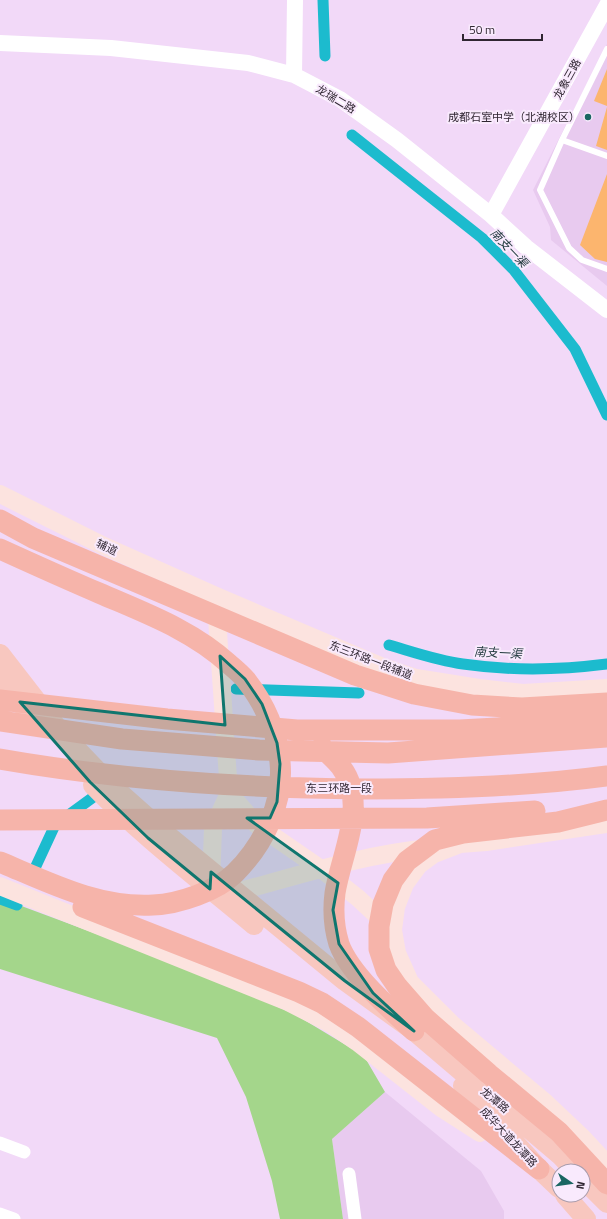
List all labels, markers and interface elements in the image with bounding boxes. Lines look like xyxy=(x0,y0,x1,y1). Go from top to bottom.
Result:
scale bar xyxy=(463,16,542,42)
text: 50 m xyxy=(469,20,495,39)
street label: 龙象三路 xyxy=(549,56,585,102)
street label: 龙瑞二路 xyxy=(313,81,359,117)
place label: 成都石室中学（北湖校区） xyxy=(448,109,580,125)
marker: 成都石室中学（北湖校区） xyxy=(583,112,593,122)
water label: 南支一渠 xyxy=(486,224,534,273)
street label: 辅道 xyxy=(94,535,120,559)
street label: 东三环路一段辅道 xyxy=(327,637,415,683)
water label: 南支一渠 xyxy=(474,642,524,663)
street label: 东三环路一段 xyxy=(306,780,372,796)
street label: 龙潭路 xyxy=(477,1083,513,1117)
street label: 成华大道龙潭路 xyxy=(477,1103,541,1171)
north arrow xyxy=(551,1163,591,1203)
text: N xyxy=(572,1180,589,1191)

